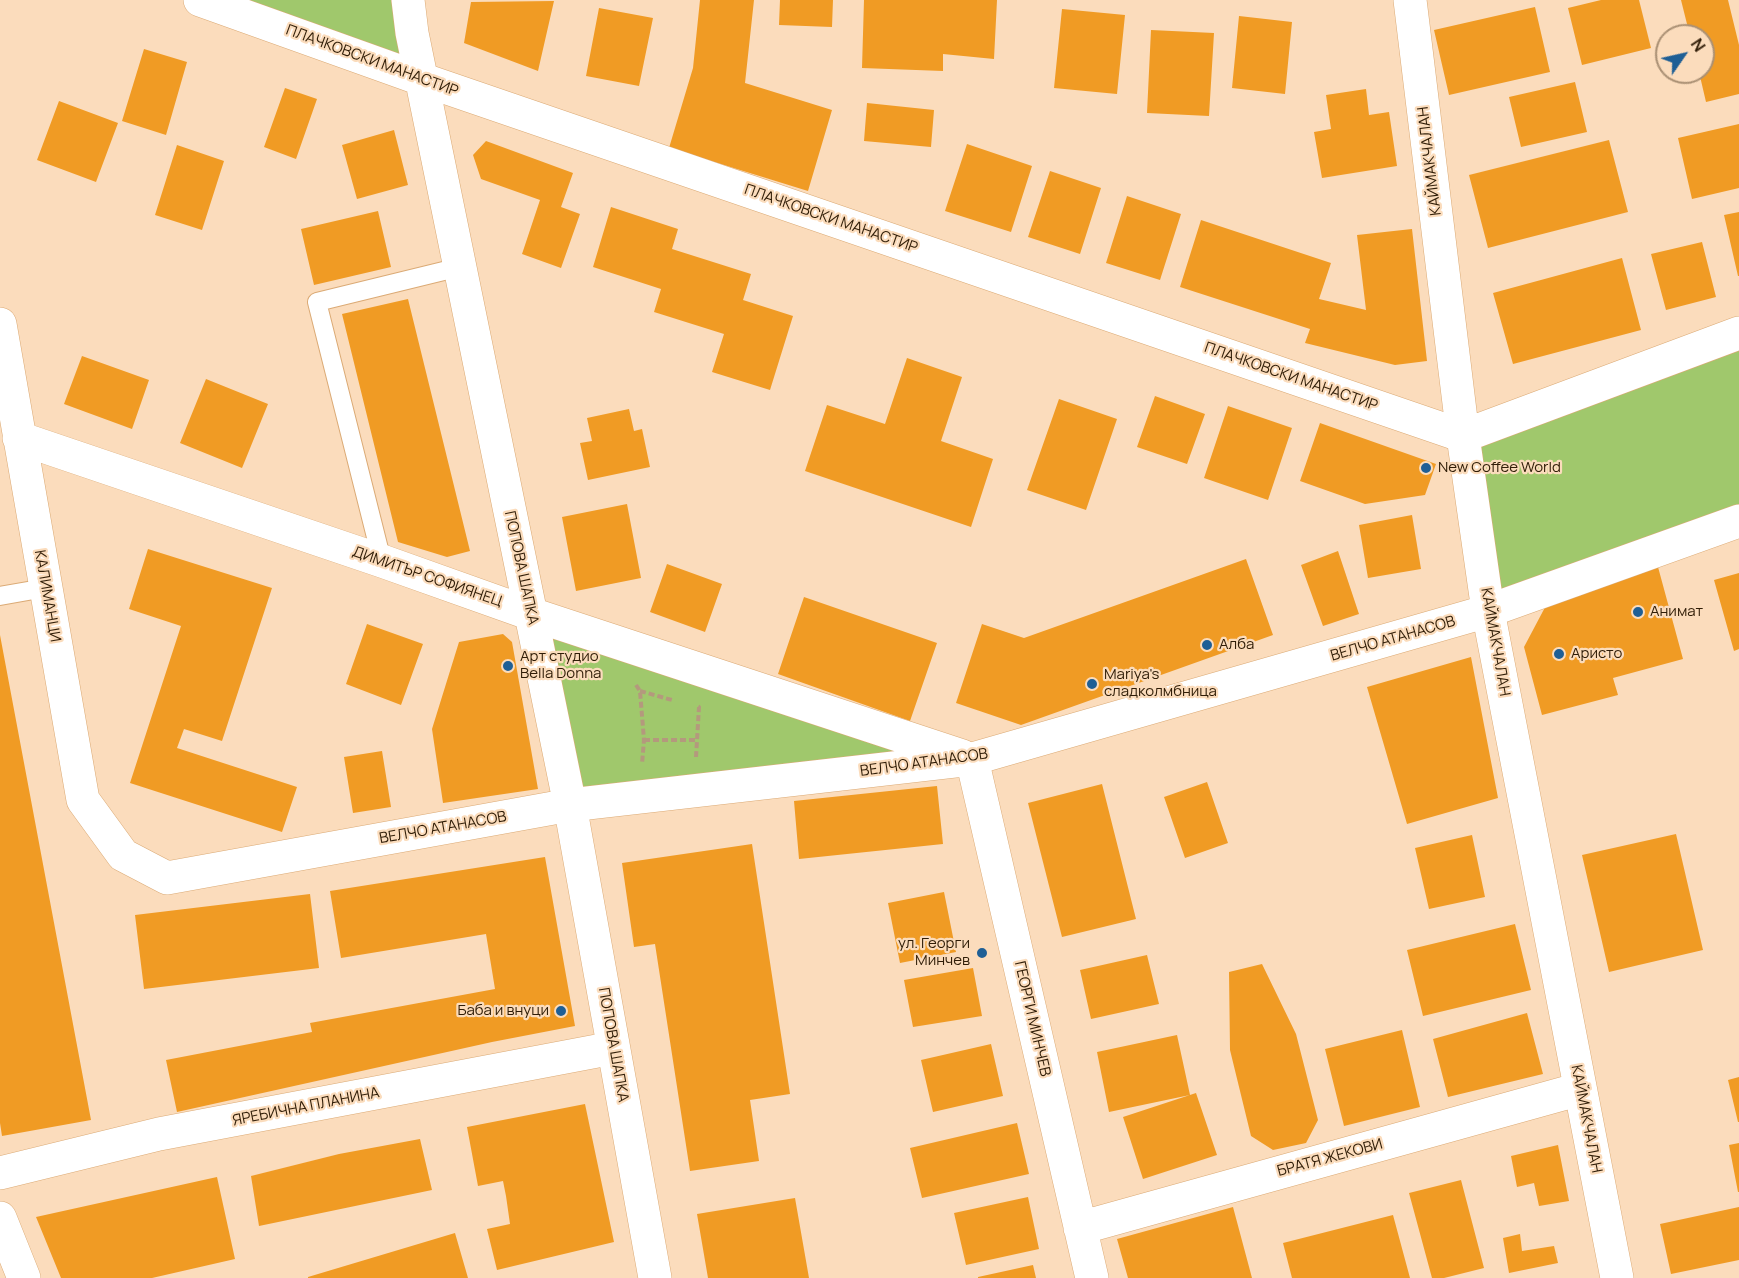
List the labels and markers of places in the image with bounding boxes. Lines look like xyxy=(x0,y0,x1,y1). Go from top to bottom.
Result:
place label: New Coffee World xyxy=(1438,459,1561,477)
marker: New Coffee World xyxy=(1419,461,1433,475)
place label: Анимат xyxy=(1650,603,1703,621)
marker: Анимат xyxy=(1631,605,1645,619)
place label: Алба xyxy=(1219,636,1254,654)
marker: Алба xyxy=(1200,638,1214,652)
place label: Аристо xyxy=(1571,645,1622,663)
marker: Аристо xyxy=(1552,647,1566,661)
place label: Арт студио Bella Donna xyxy=(520,648,601,683)
marker: Арт студио Bella Donna xyxy=(501,659,515,673)
place label: Mariya's сладколмбница xyxy=(1104,666,1217,701)
marker: Mariya's сладколмбница xyxy=(1085,677,1099,691)
place label: ул. Георги Минчев xyxy=(898,935,970,970)
marker: ул. Георги Минчев xyxy=(975,946,989,960)
place label: Баба и внуци xyxy=(457,1002,549,1020)
marker: Баба и внуци xyxy=(554,1004,568,1018)

